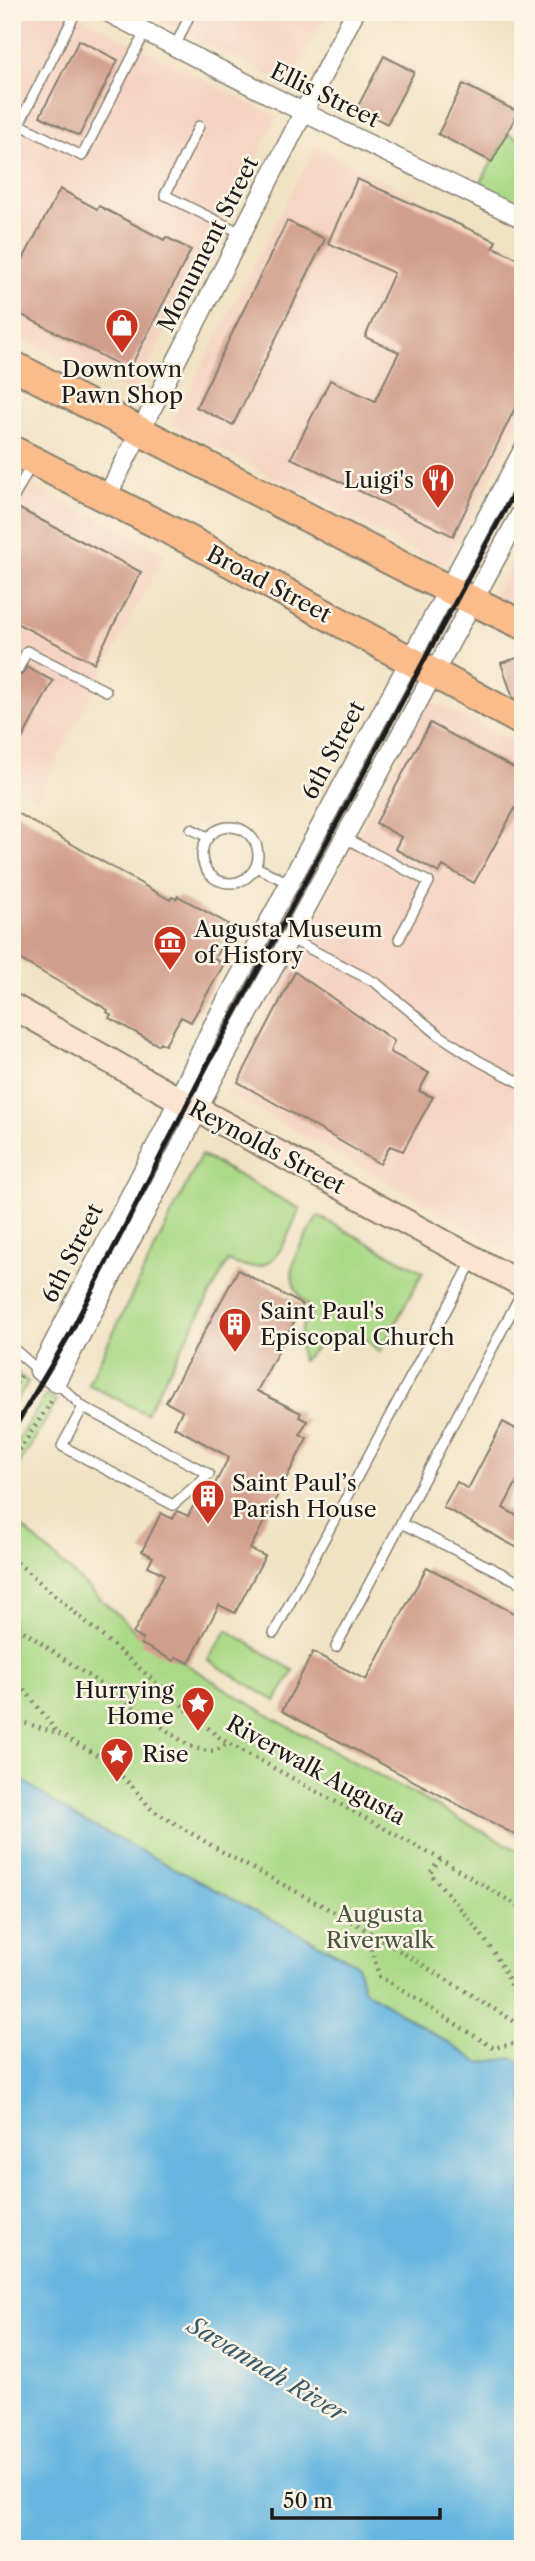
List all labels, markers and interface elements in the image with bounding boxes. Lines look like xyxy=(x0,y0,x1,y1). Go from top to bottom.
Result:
street label: Ellis Street xyxy=(266,57,384,133)
street label: Monument Street xyxy=(152,151,264,337)
shop icon: Downtown Pawn Shop xyxy=(103,306,141,355)
place label: Downtown Pawn Shop xyxy=(61,355,183,409)
restaurant icon: Luigi's xyxy=(419,461,457,510)
place label: Luigi's xyxy=(344,466,414,494)
street label: Broad Street xyxy=(202,539,336,629)
street label: 6th Street xyxy=(295,696,371,804)
place label: Augusta Museum of History xyxy=(193,915,383,969)
museum icon: Augusta Museum of History xyxy=(151,923,189,972)
street label: Reynolds Street xyxy=(184,1094,350,1200)
street label: 6th Street xyxy=(35,1199,109,1307)
place label: Saint Paul's Episcopal Church xyxy=(260,1297,455,1351)
building icon: Saint Paul's Episcopal Church xyxy=(216,1305,254,1354)
place label: Saint Paul’s Parish House xyxy=(232,1469,377,1523)
building icon: Saint Paul’s Parish House xyxy=(189,1477,227,1526)
place label: Hurrying Home xyxy=(75,1676,175,1730)
place icon: Hurrying Home xyxy=(179,1684,217,1733)
street label: Riverwalk Augusta xyxy=(221,1709,411,1831)
place icon: Rise xyxy=(98,1735,136,1784)
place label: Rise xyxy=(142,1740,189,1768)
park label: Augusta Riverwalk xyxy=(326,1900,436,1954)
water label: Savannah River xyxy=(181,2309,353,2429)
scale bar xyxy=(272,2477,440,2521)
text: 50 m xyxy=(283,2488,333,2513)

